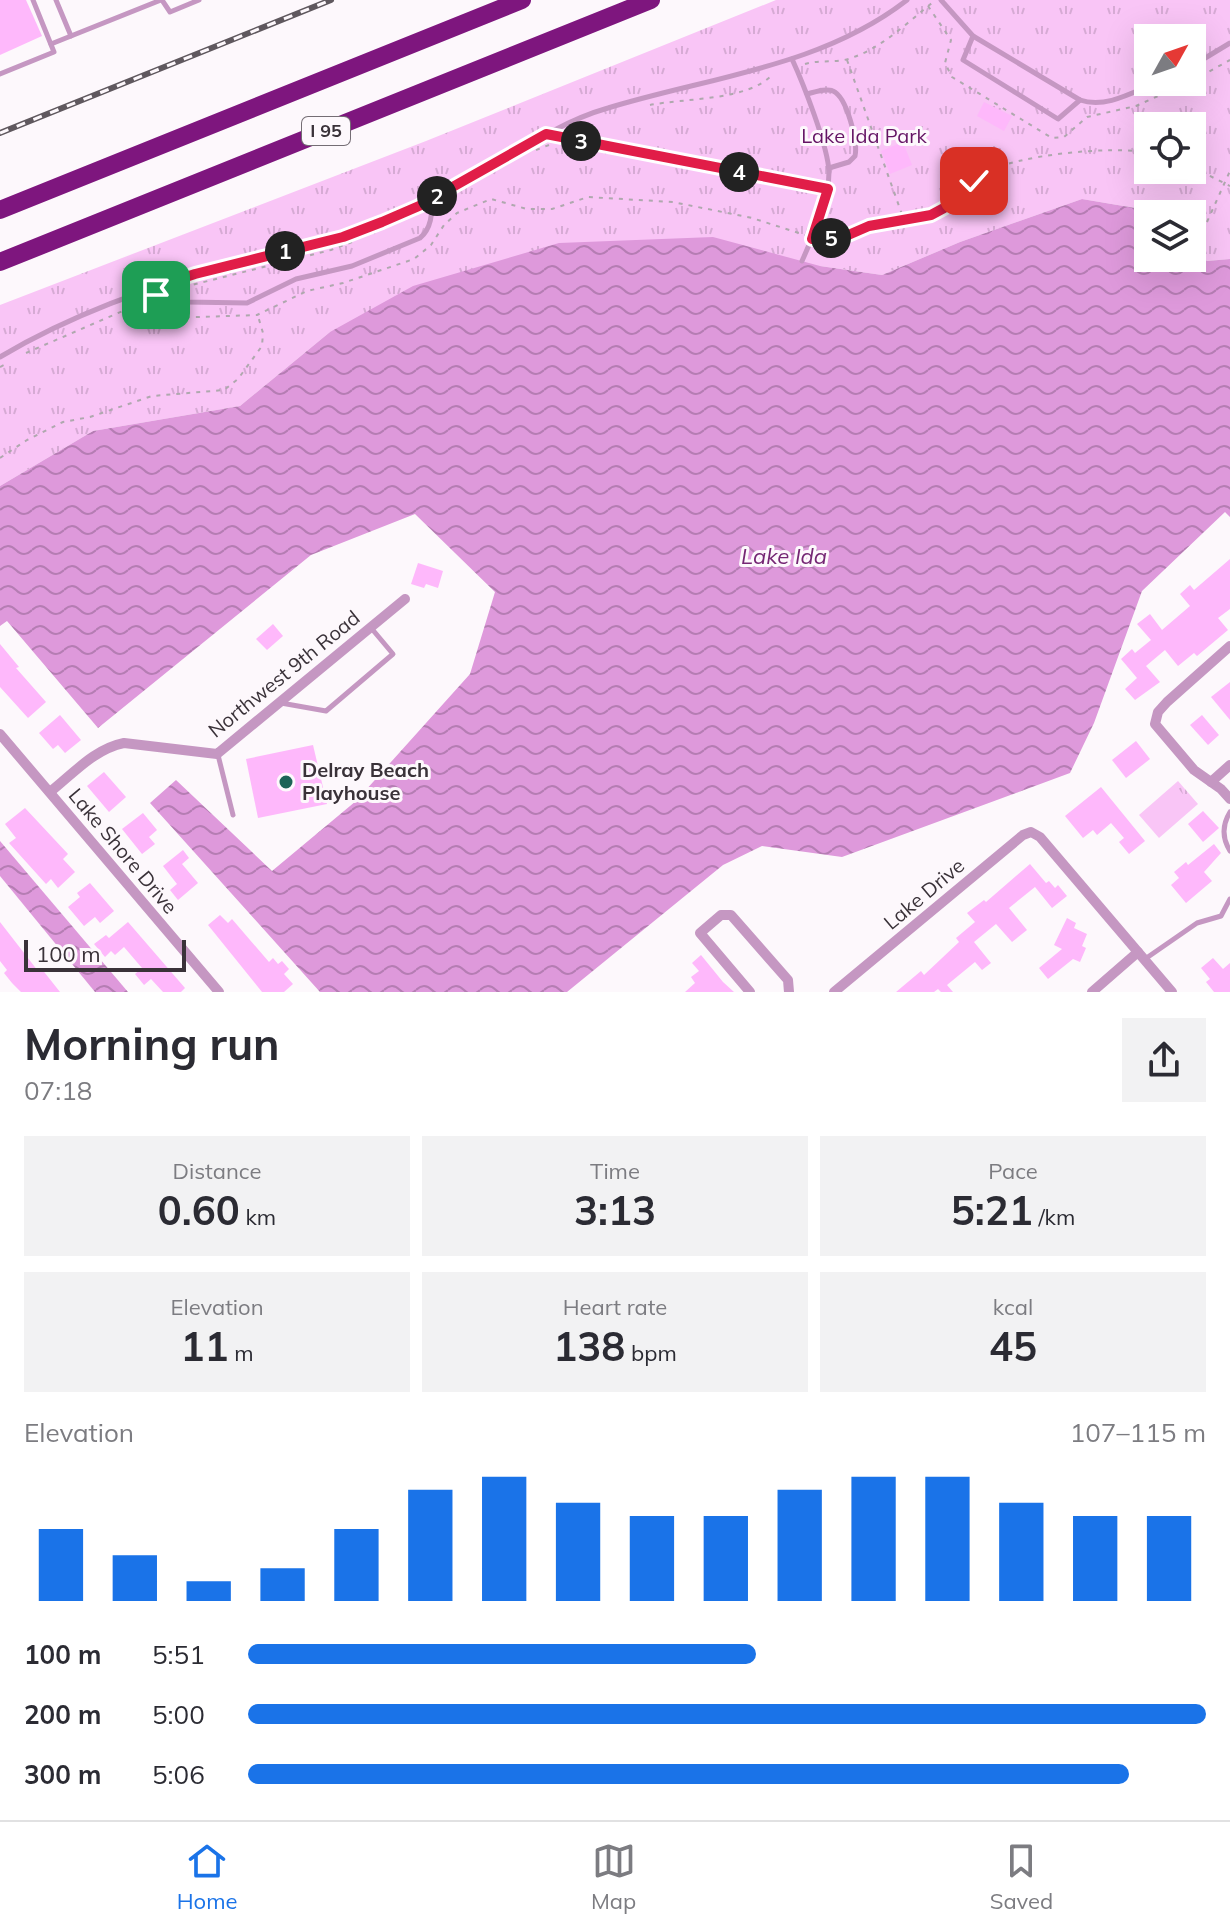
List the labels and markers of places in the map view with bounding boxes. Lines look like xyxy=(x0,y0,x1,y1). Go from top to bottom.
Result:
pin: 3 xyxy=(561,121,601,161)
pin xyxy=(940,147,1008,215)
pin: 4 xyxy=(719,152,759,192)
pin: 2 xyxy=(417,176,457,216)
pin: 5 xyxy=(811,218,851,258)
pin: 1 xyxy=(265,231,305,271)
pin xyxy=(122,261,190,329)
place label: Delray Beach Playhouse xyxy=(302,757,429,805)
marker: Delray Beach Playhouse xyxy=(277,773,295,791)

